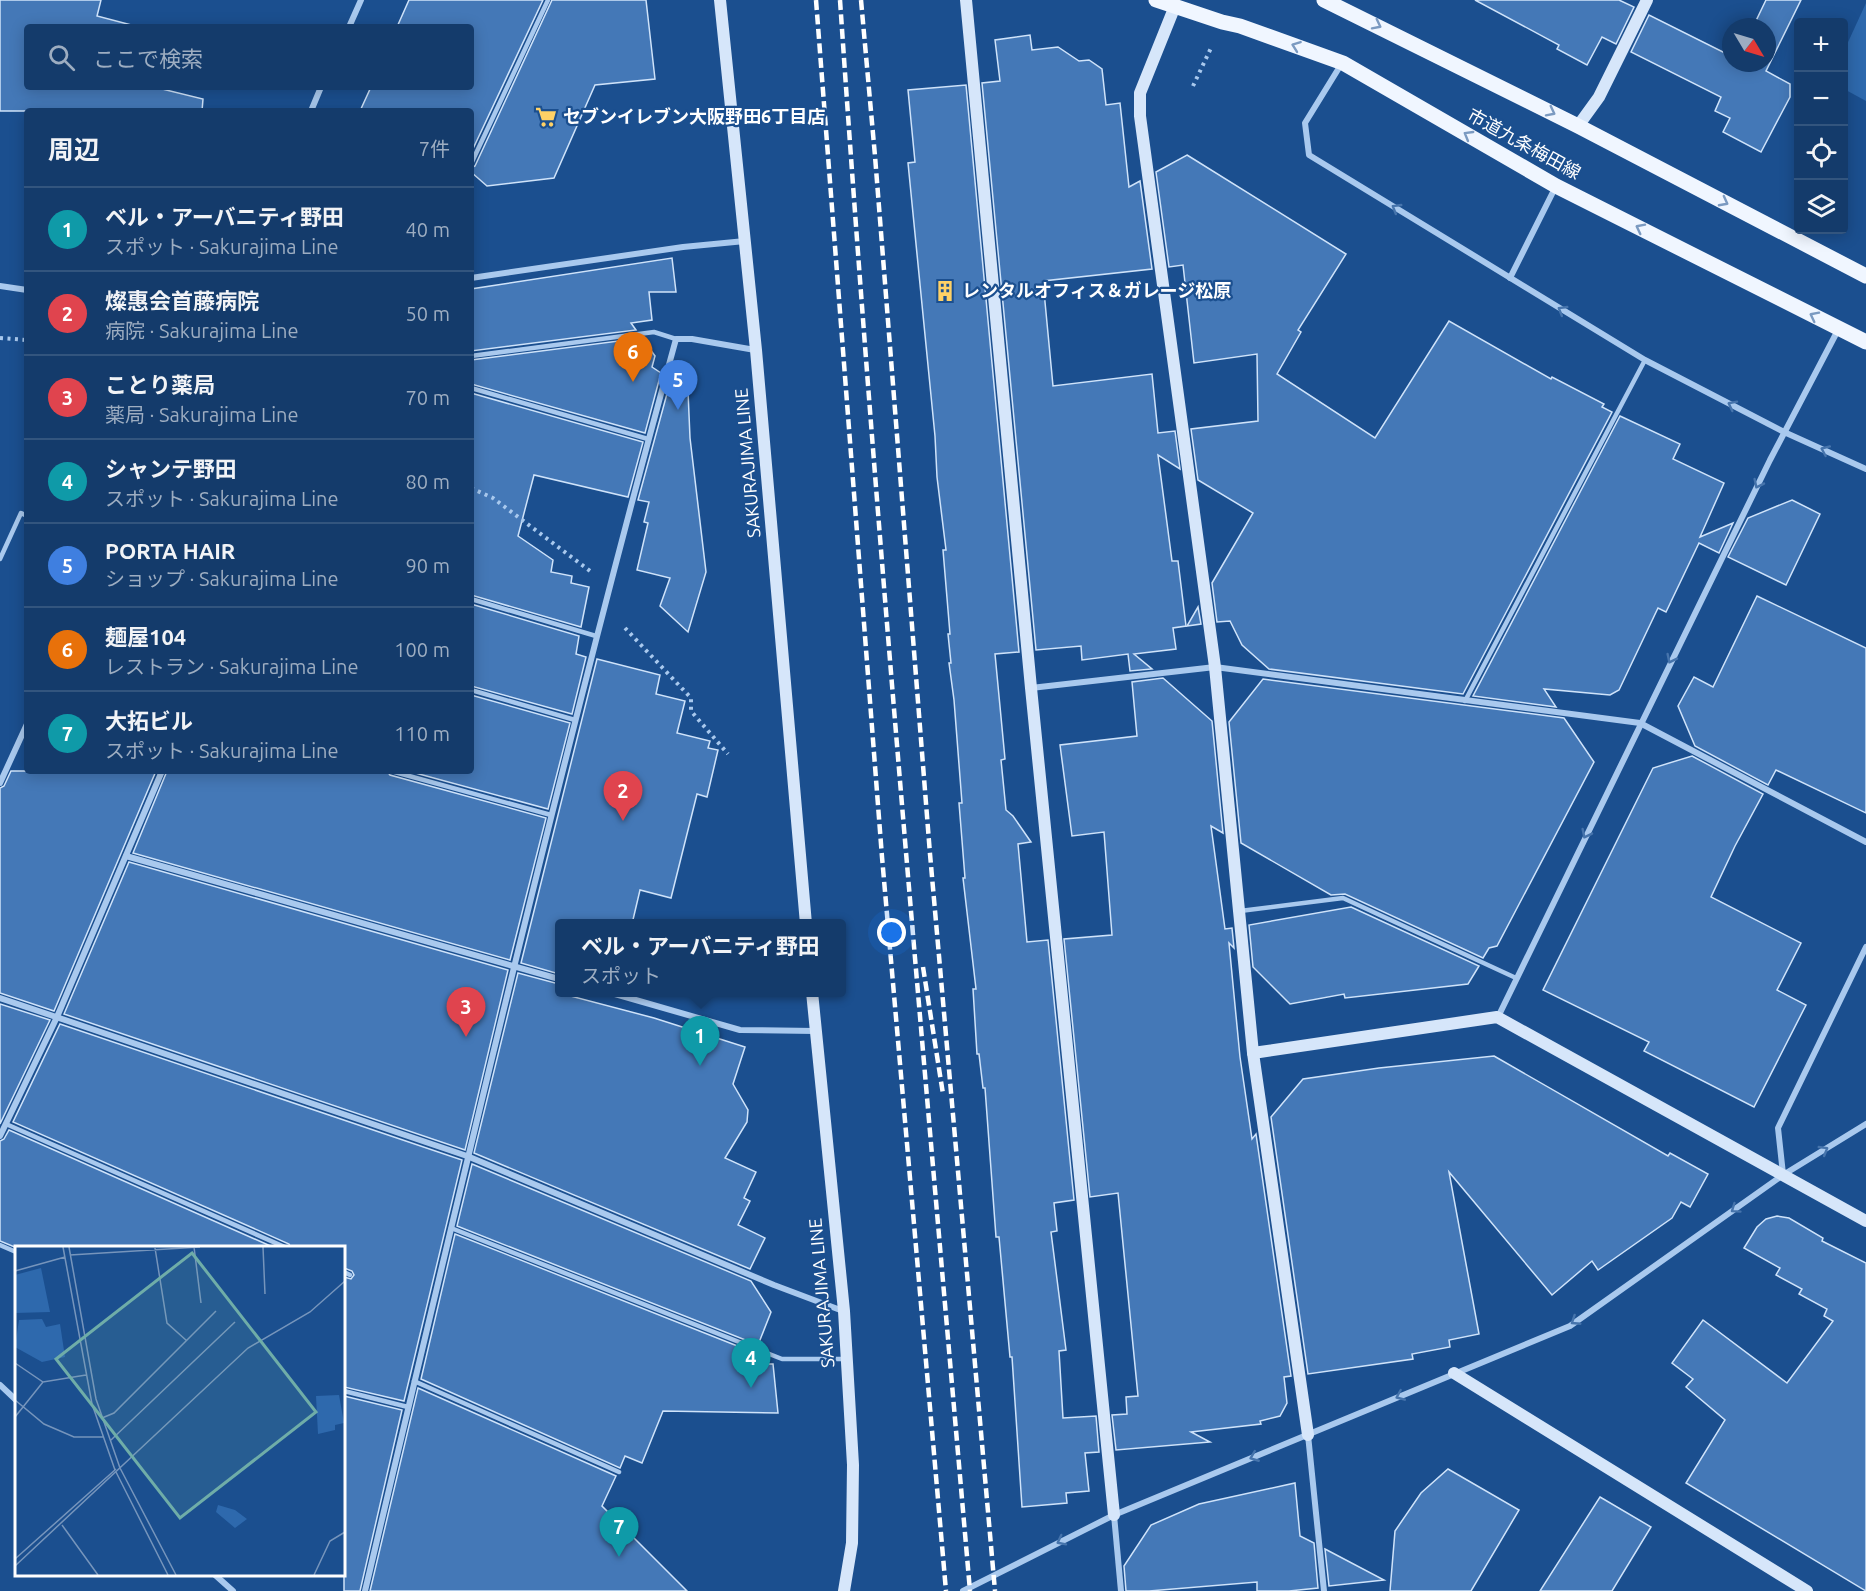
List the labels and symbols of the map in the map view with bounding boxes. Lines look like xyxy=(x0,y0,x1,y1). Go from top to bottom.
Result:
one-way arrow xyxy=(1371,18,1381,29)
north arrow xyxy=(1722,18,1776,72)
one-way arrow xyxy=(1291,40,1301,53)
street label: 市道九条梅田線 xyxy=(1465,104,1584,182)
supermarket icon: セブンイレブン大阪野田6丁目店 xyxy=(534,105,558,129)
one-way arrow xyxy=(1545,105,1556,116)
place label: セブンイレブン大阪野田6丁目店 xyxy=(563,106,825,126)
one-way arrow xyxy=(1464,131,1474,142)
one-way arrow xyxy=(1718,195,1729,206)
one-way arrow xyxy=(1392,203,1402,215)
one-way arrow xyxy=(1635,224,1646,235)
building icon: レンタルオフィス＆ガレージ松原 xyxy=(933,279,957,303)
place label: レンタルオフィス＆ガレージ松原 xyxy=(962,280,1231,300)
one-way arrow xyxy=(1558,305,1568,317)
one-way arrow xyxy=(1809,311,1820,323)
pin: 6 xyxy=(614,332,652,382)
pin: 5 xyxy=(658,360,698,410)
street label: SAKURAJIMA LINE xyxy=(731,388,764,539)
one-way arrow xyxy=(1728,401,1738,412)
one-way arrow xyxy=(1820,445,1831,457)
one-way arrow xyxy=(1753,478,1765,489)
one-way arrow xyxy=(1667,653,1679,664)
pin: 2 xyxy=(604,772,642,821)
one-way arrow xyxy=(1581,828,1593,839)
your location xyxy=(877,918,906,947)
pin: 3 xyxy=(446,988,486,1037)
pin: 1 xyxy=(680,1016,720,1066)
one-way arrow xyxy=(1818,1145,1828,1157)
one-way arrow xyxy=(1730,1202,1741,1213)
street label: SAKURAJIMA LINE xyxy=(805,1218,838,1369)
inset map xyxy=(15,1246,345,1576)
one-way arrow xyxy=(1571,1314,1582,1325)
pin: 4 xyxy=(732,1338,771,1388)
one-way arrow xyxy=(1396,1389,1407,1401)
one-way arrow xyxy=(1249,1450,1260,1462)
pin: 7 xyxy=(600,1508,638,1557)
one-way arrow xyxy=(1057,1534,1068,1546)

